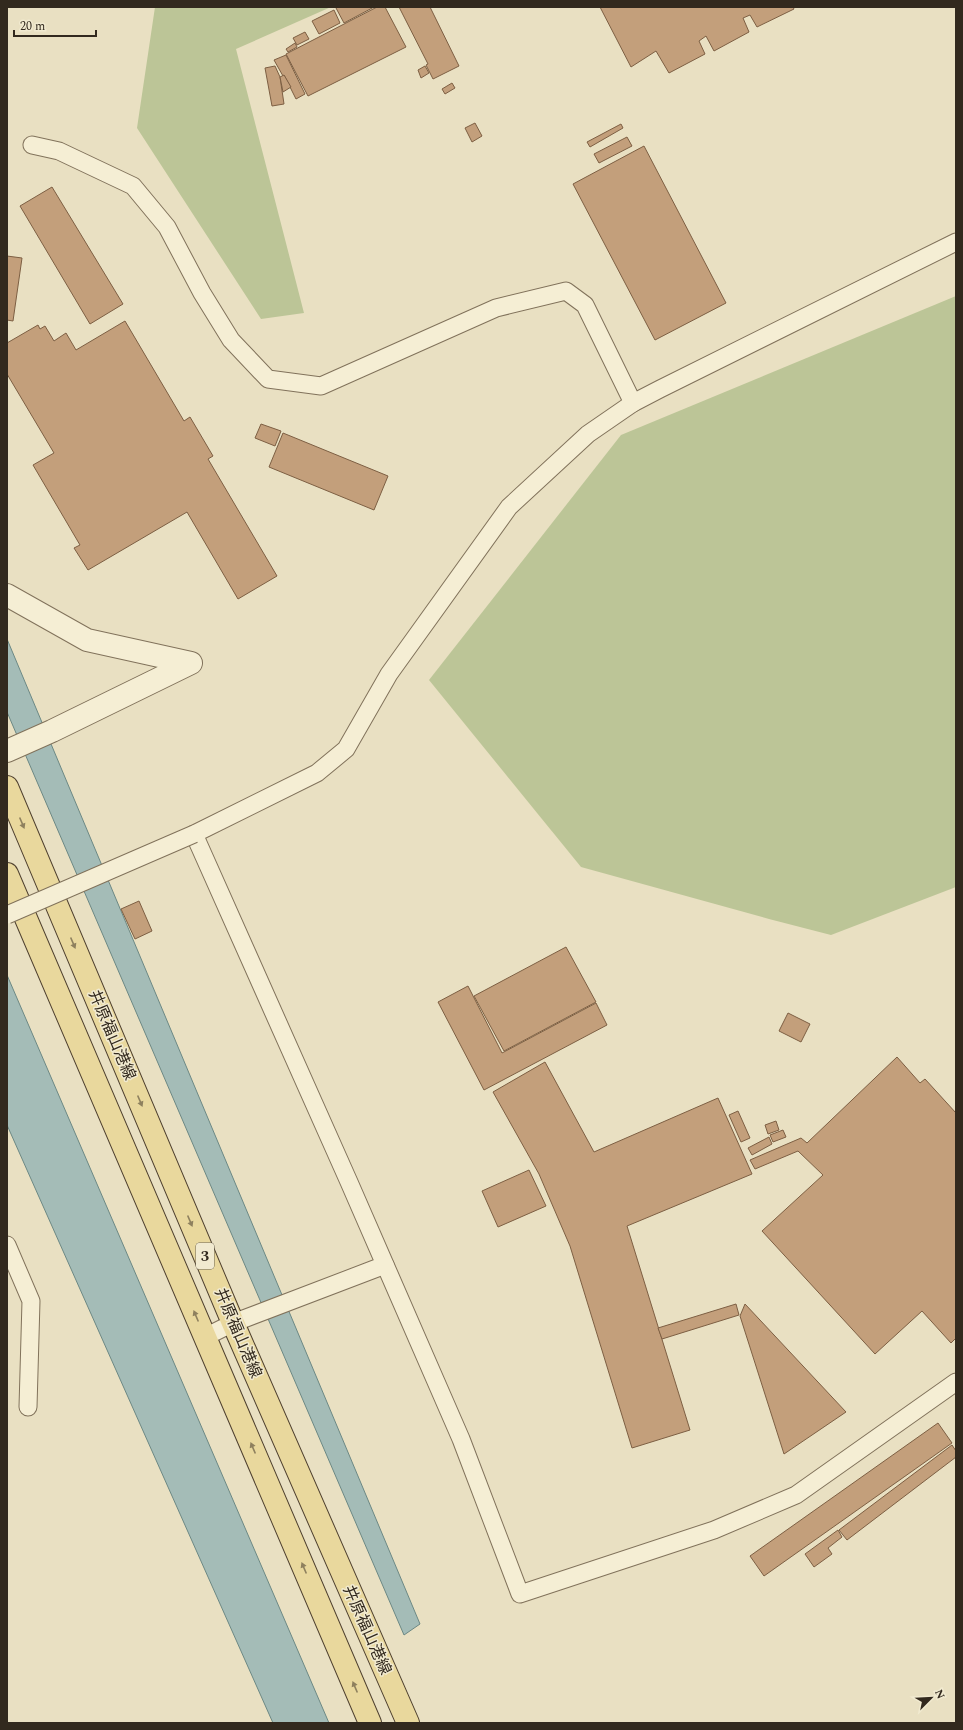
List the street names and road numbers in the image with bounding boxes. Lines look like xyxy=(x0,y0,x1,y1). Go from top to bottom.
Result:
street label: 井原福山港線 xyxy=(82,986,142,1084)
road number: 3 xyxy=(196,1243,214,1269)
street label: 井原福山港線 xyxy=(208,1284,268,1382)
street label: 井原福山港線 xyxy=(337,1581,397,1679)

